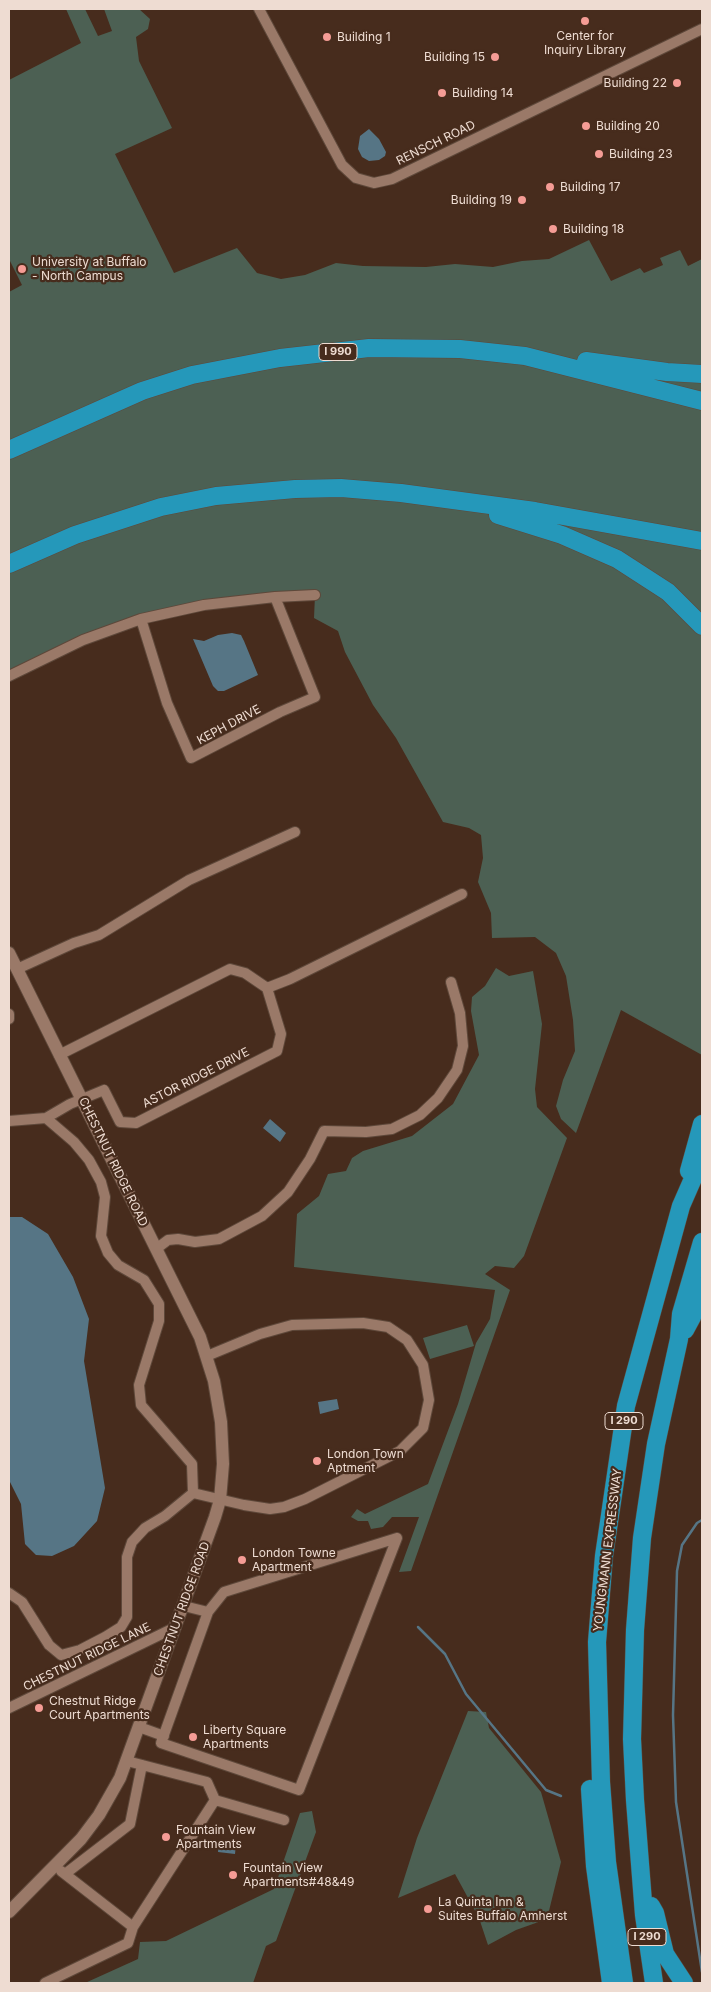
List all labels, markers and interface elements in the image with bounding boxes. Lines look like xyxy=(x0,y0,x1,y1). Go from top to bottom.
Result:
marker: Center for Inquiry Library xyxy=(579,15,591,27)
place label: Center for Inquiry Library xyxy=(544,29,626,57)
place label: Building 1 xyxy=(337,30,391,44)
marker: Building 1 xyxy=(321,31,333,43)
place label: Building 15 xyxy=(424,50,485,64)
marker: Building 15 xyxy=(489,51,501,63)
place label: Building 22 xyxy=(604,76,667,90)
marker: Building 22 xyxy=(671,77,683,89)
place label: Building 14 xyxy=(452,86,513,100)
marker: Building 14 xyxy=(436,87,448,99)
street label: RENSCH ROAD xyxy=(394,118,478,168)
place label: Building 20 xyxy=(596,119,660,133)
marker: Building 20 xyxy=(580,120,592,132)
place label: Building 23 xyxy=(609,147,673,161)
marker: Building 23 xyxy=(593,148,605,160)
place label: Building 17 xyxy=(560,180,621,194)
marker: Building 17 xyxy=(544,181,556,193)
place label: Building 19 xyxy=(451,193,512,207)
marker: Building 19 xyxy=(516,194,528,206)
place label: Building 18 xyxy=(563,222,624,236)
marker: Building 18 xyxy=(547,223,559,235)
place label: University at Buffalo - North Campus xyxy=(32,255,147,283)
marker: University at Buffalo - North Campus xyxy=(16,263,28,275)
road number: I 990 xyxy=(319,344,357,361)
street label: KEPH DRIVE xyxy=(195,702,263,748)
street label: ASTOR RIDGE DRIVE xyxy=(140,1045,252,1111)
street label: CHESTNUT RIDGE ROAD xyxy=(75,1095,151,1229)
road number: I 290 xyxy=(605,1412,643,1430)
place label: London Town Aptment xyxy=(327,1447,404,1475)
marker: London Town Aptment xyxy=(311,1455,323,1467)
street label: YOUNGMANN EXPRESSWAY xyxy=(591,1467,625,1633)
street label: CHESTNUT RIDGE ROAD xyxy=(151,1540,213,1678)
place label: London Towne Apartment xyxy=(252,1546,336,1574)
marker: London Towne Apartment xyxy=(236,1554,248,1566)
street label: CHESTNUT RIDGE LANE xyxy=(21,1620,153,1694)
place label: Chestnut Ridge Court Apartments xyxy=(49,1694,150,1722)
marker: Chestnut Ridge Court Apartments xyxy=(33,1702,45,1714)
place label: Liberty Square Apartments xyxy=(203,1723,286,1751)
marker: Liberty Square Apartments xyxy=(187,1731,199,1743)
place label: Fountain View Apartments xyxy=(176,1823,256,1851)
marker: Fountain View Apartments xyxy=(160,1831,172,1843)
place label: Fountain View Apartments#48&49 xyxy=(243,1861,355,1889)
marker: Fountain View Apartments#48&49 xyxy=(227,1869,239,1881)
place label: La Quinta Inn & Suites Buffalo Amherst xyxy=(438,1895,567,1923)
marker: La Quinta Inn & Suites Buffalo Amherst xyxy=(422,1903,434,1915)
road number: I 290 xyxy=(628,1928,666,1945)

